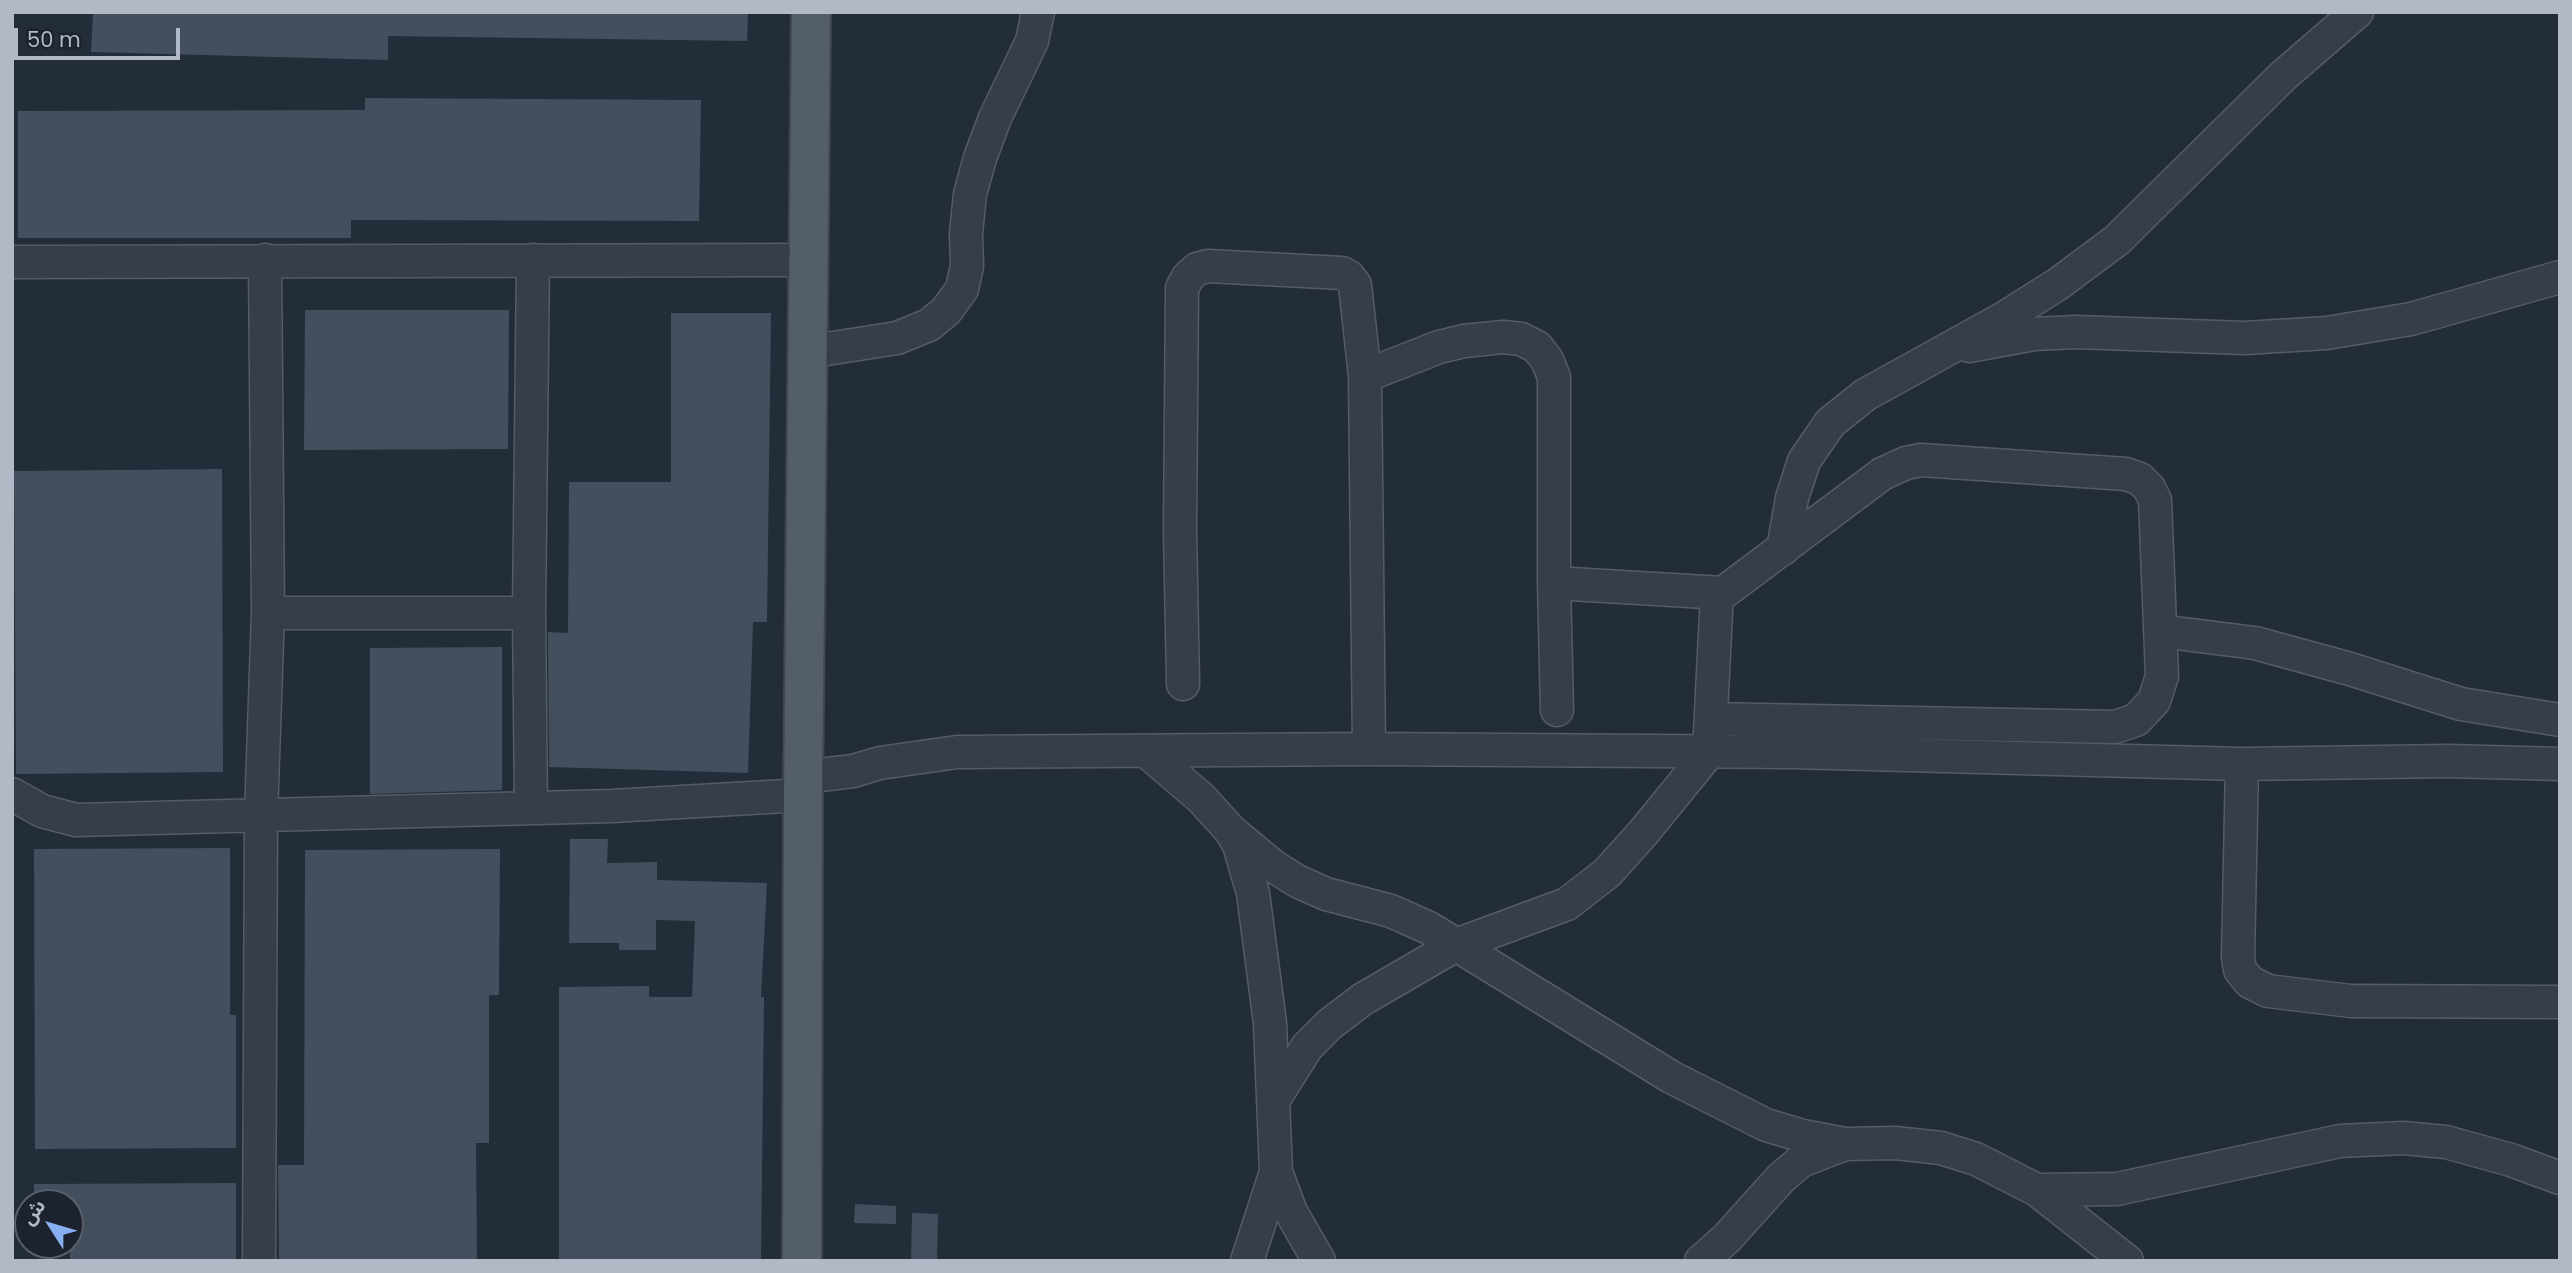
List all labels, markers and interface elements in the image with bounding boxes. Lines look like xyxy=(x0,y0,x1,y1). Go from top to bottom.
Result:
scale bar xyxy=(18,14,184,58)
text: 50 m xyxy=(27,25,81,54)
north arrow xyxy=(14,1189,84,1259)
text: ش xyxy=(15,1194,52,1231)

